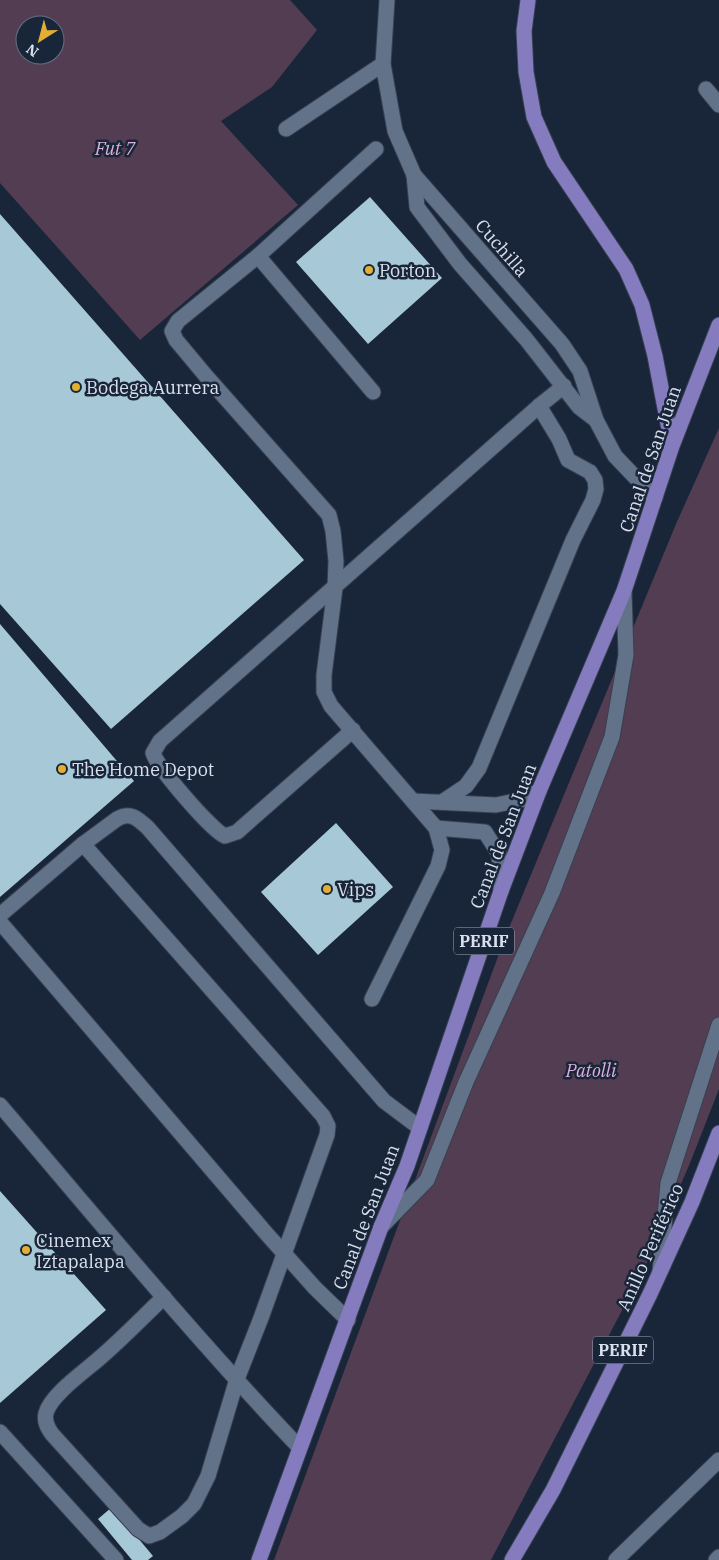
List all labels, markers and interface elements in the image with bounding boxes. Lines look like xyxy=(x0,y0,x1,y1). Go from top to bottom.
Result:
north arrow xyxy=(15,15,65,65)
text: N xyxy=(23,40,42,61)
park label: Fut 7 xyxy=(94,137,136,160)
street label: Cuchilla xyxy=(470,214,534,282)
place label: Porton xyxy=(379,259,436,282)
marker: Porton xyxy=(363,264,375,276)
place label: Bodega Aurrera xyxy=(86,376,219,399)
marker: Bodega Aurrera xyxy=(70,381,82,393)
street label: Canal de San Juan xyxy=(614,383,686,535)
place label: The Home Depot xyxy=(72,758,214,781)
street label: Canal de San Juan xyxy=(465,760,541,912)
marker: The Home Depot xyxy=(56,763,68,775)
place label: Vips xyxy=(337,878,374,901)
marker: Vips xyxy=(321,883,333,895)
road number: PERIF xyxy=(454,928,514,954)
park label: Patolli xyxy=(565,1059,617,1082)
street label: Canal de San Juan xyxy=(328,1141,404,1293)
street label: Anillo Periférico xyxy=(612,1180,688,1314)
place label: Cinemex Iztapalapa xyxy=(36,1229,125,1273)
marker: Cinemex Iztapalapa xyxy=(20,1244,32,1256)
road number: PERIF xyxy=(593,1336,653,1364)

